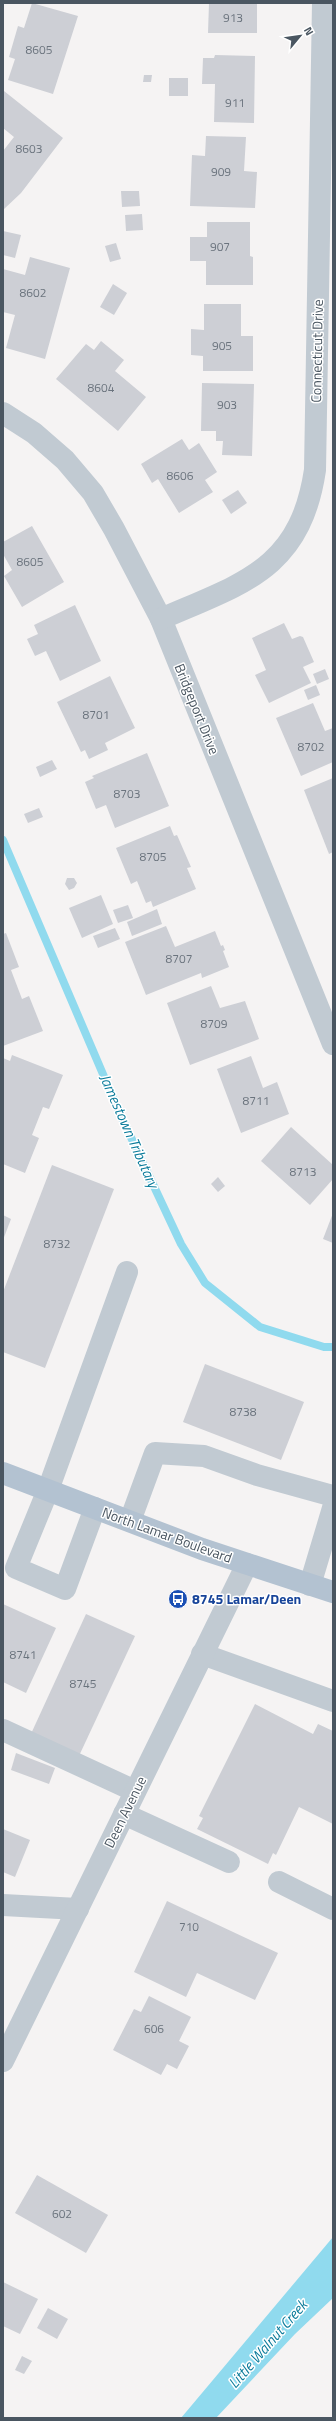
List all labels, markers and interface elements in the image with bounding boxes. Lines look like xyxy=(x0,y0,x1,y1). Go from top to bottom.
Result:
house number: 913 xyxy=(223,8,243,27)
north arrow xyxy=(280,16,320,56)
text: N xyxy=(300,24,318,38)
house number: 8605 xyxy=(26,40,53,59)
house number: 911 xyxy=(225,93,245,112)
house number: 8603 xyxy=(16,139,42,158)
house number: 909 xyxy=(211,162,231,181)
house number: 907 xyxy=(210,237,230,256)
house number: 8602 xyxy=(20,283,46,302)
street label: Connecticut Drive xyxy=(305,299,328,403)
house number: 905 xyxy=(212,336,232,355)
house number: 8604 xyxy=(88,378,115,397)
house number: 903 xyxy=(217,395,237,414)
house number: 8606 xyxy=(167,466,194,485)
house number: 8605 xyxy=(17,552,44,571)
street label: Bridgeport Drive xyxy=(170,660,225,757)
house number: 8701 xyxy=(83,705,109,724)
house number: 8702 xyxy=(298,737,324,756)
house number: 8703 xyxy=(114,784,140,803)
house number: 8705 xyxy=(140,847,167,866)
house number: 8707 xyxy=(166,949,192,968)
house number: 8709 xyxy=(201,1014,228,1033)
water label: Jamestown Tributary xyxy=(94,1070,166,1194)
house number: 8711 xyxy=(243,1091,269,1110)
house number: 8713 xyxy=(290,1162,316,1181)
house number: 8732 xyxy=(44,1234,70,1253)
house number: 8738 xyxy=(230,1402,257,1421)
street label: North Lamar Boulevard xyxy=(99,1501,235,1568)
bus stop icon: 8745 Lamar/Deen xyxy=(167,1588,189,1610)
place label: 8745 Lamar/Deen xyxy=(192,1588,301,1609)
house number: 8741 xyxy=(10,1645,36,1664)
house number: 8745 xyxy=(70,1674,97,1693)
street label: Deen Avenue xyxy=(98,1772,151,1851)
house number: 710 xyxy=(179,1917,199,1936)
house number: 606 xyxy=(144,2019,164,2038)
house number: 602 xyxy=(52,2204,72,2223)
water label: Little Walnut Creek xyxy=(223,2292,314,2393)

